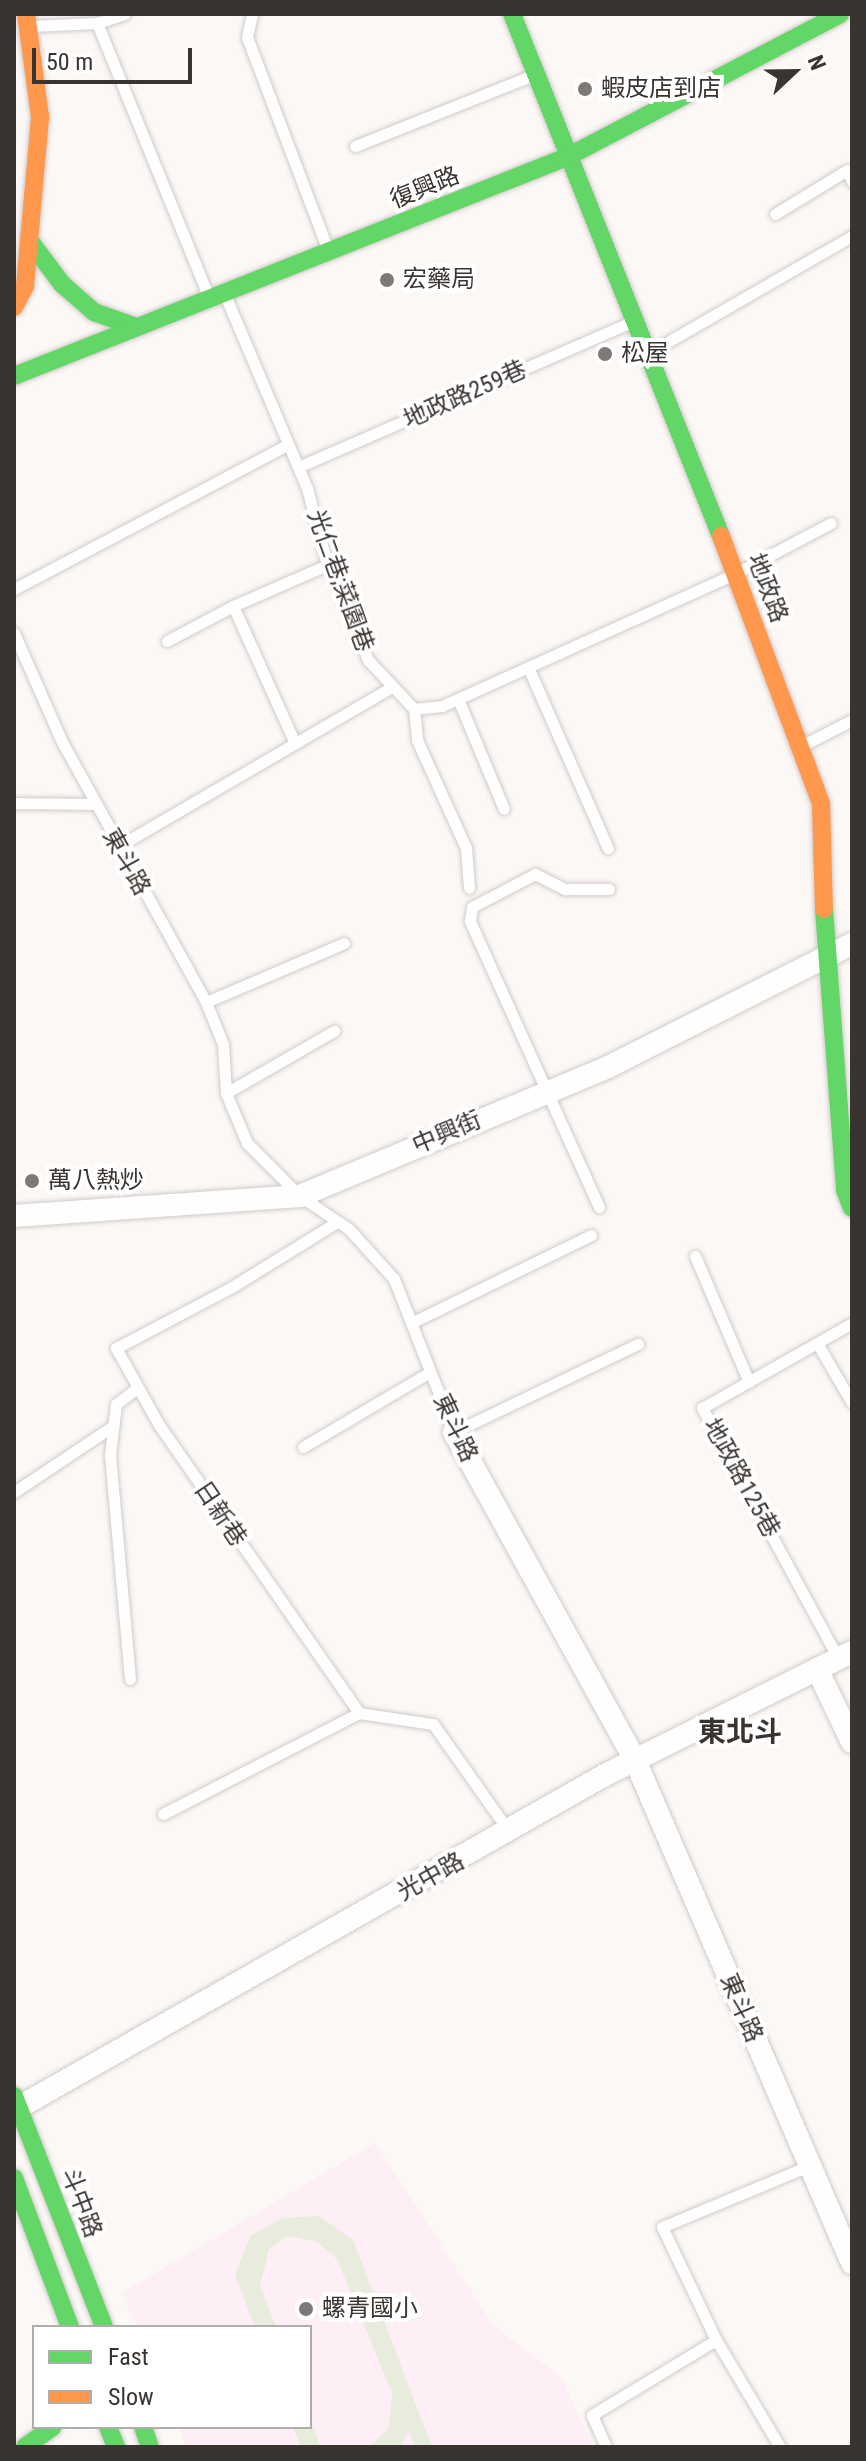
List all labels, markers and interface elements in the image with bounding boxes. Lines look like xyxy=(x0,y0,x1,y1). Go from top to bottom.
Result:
scale bar xyxy=(36,32,196,82)
north arrow xyxy=(754,32,834,112)
text: 50 m xyxy=(46,48,93,76)
text: N xyxy=(803,52,831,74)
place label: 蝦皮店到店 xyxy=(601,75,721,103)
marker: 蝦皮店到店 xyxy=(576,80,594,98)
street label: 復興路 xyxy=(386,161,464,215)
place label: 宏藥局 xyxy=(403,266,475,294)
marker: 宏藥局 xyxy=(378,271,396,289)
place label: 松屋 xyxy=(621,340,669,368)
marker: 松屋 xyxy=(596,345,614,363)
street label: 地政路259巷 xyxy=(399,355,531,435)
street label: 光仁巷;菜園巷 xyxy=(301,506,379,656)
street label: 地政路 xyxy=(741,549,793,627)
street label: 東斗路 xyxy=(96,824,156,900)
street label: 中興街 xyxy=(408,1106,486,1160)
place label: 萬八熱炒 xyxy=(48,1167,144,1195)
marker: 萬八熱炒 xyxy=(23,1172,41,1190)
street label: 東斗路 xyxy=(427,1389,483,1467)
street label: 地政路125巷 xyxy=(697,1413,785,1543)
street label: 日新巷 xyxy=(188,1476,252,1552)
district label: 東北斗 xyxy=(698,1715,782,1749)
street label: 光中路 xyxy=(393,1847,469,1907)
street label: 東斗路 xyxy=(714,1969,768,2047)
street label: 斗中路 xyxy=(55,2164,107,2242)
place label: 螺青國小 xyxy=(322,2295,418,2323)
marker: 螺青國小 xyxy=(297,2300,315,2318)
legend xyxy=(32,2325,312,2429)
text: Fast xyxy=(108,2343,149,2371)
text: Slow xyxy=(108,2383,154,2411)

